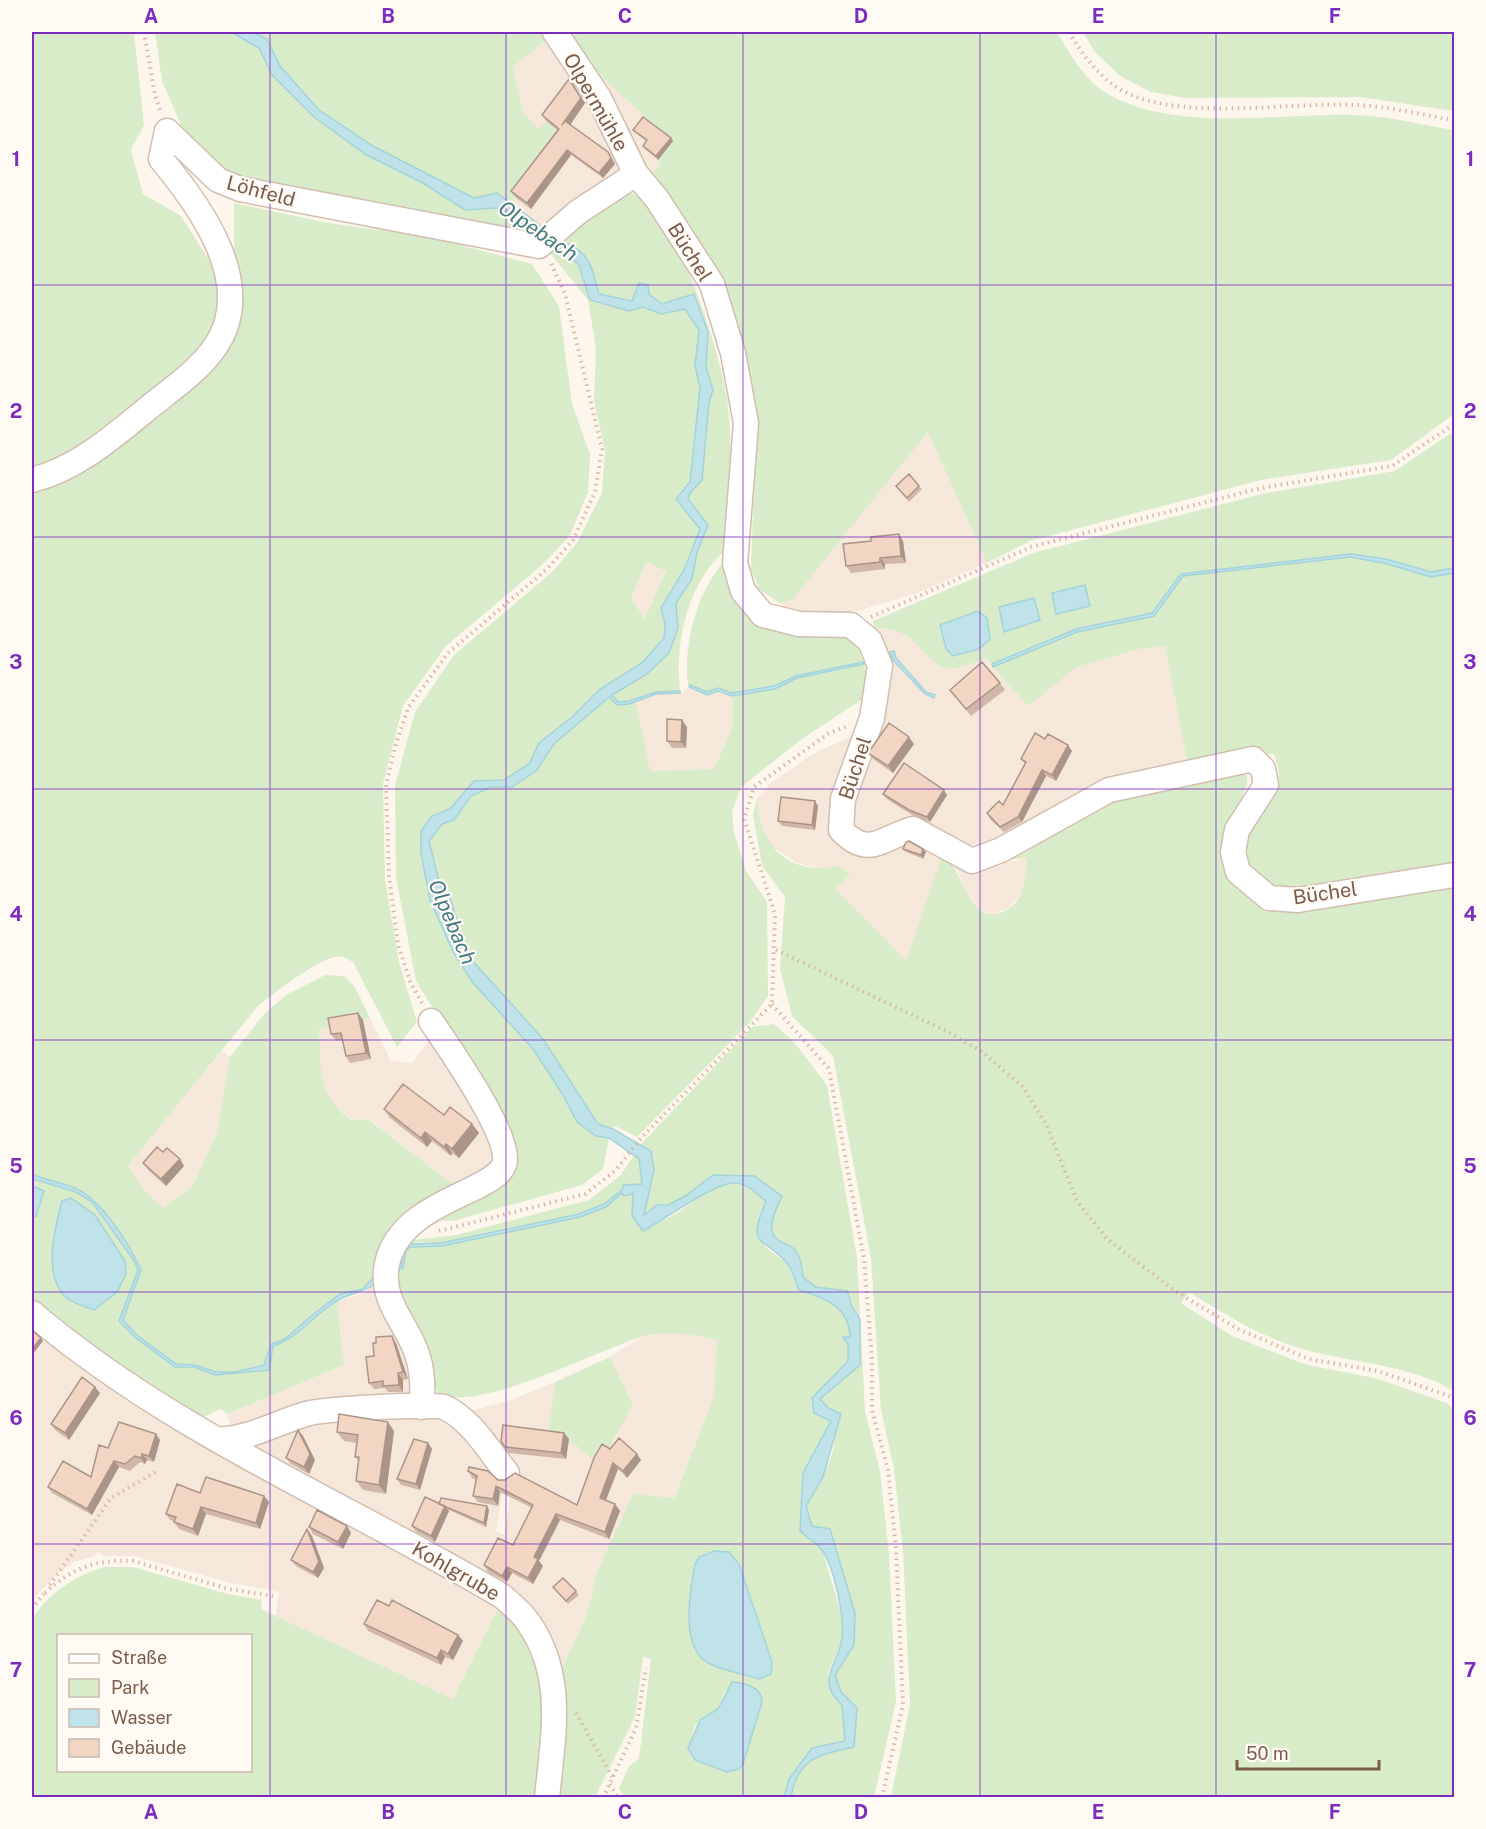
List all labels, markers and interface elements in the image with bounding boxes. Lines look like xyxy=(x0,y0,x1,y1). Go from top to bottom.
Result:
text: A xyxy=(144,4,158,28)
text: B xyxy=(381,4,395,28)
text: C xyxy=(618,4,632,28)
text: D xyxy=(854,4,868,28)
text: E xyxy=(1092,4,1104,28)
text: F xyxy=(1329,4,1341,28)
street label: Olpermühle xyxy=(558,49,634,155)
text: 1 xyxy=(12,147,20,171)
text: 1 xyxy=(1466,147,1474,171)
street label: Löhfeld xyxy=(224,170,298,212)
water label: Olpebach xyxy=(494,195,583,266)
street label: Büchel xyxy=(663,218,717,286)
text: 2 xyxy=(10,399,22,423)
text: 2 xyxy=(1464,399,1476,423)
text: 3 xyxy=(9,650,23,674)
text: 3 xyxy=(1463,650,1477,674)
street label: Büchel xyxy=(834,734,876,802)
water label: Olpebach xyxy=(423,875,482,968)
street label: Büchel xyxy=(1291,877,1359,909)
text: 4 xyxy=(9,902,23,926)
text: 4 xyxy=(1463,902,1477,926)
text: 5 xyxy=(9,1154,23,1178)
text: 5 xyxy=(1463,1154,1477,1178)
text: 6 xyxy=(9,1406,23,1430)
text: 6 xyxy=(1463,1406,1477,1430)
street label: Kohlgrube xyxy=(408,1536,504,1606)
legend xyxy=(57,1634,252,1772)
text: Straße xyxy=(111,1647,167,1668)
text: 7 xyxy=(10,1658,22,1682)
text: 7 xyxy=(1464,1658,1476,1682)
text: Park xyxy=(111,1677,149,1698)
text: Wasser xyxy=(111,1707,173,1728)
scale bar xyxy=(1237,1733,1380,1771)
text: Gebäude xyxy=(111,1737,186,1758)
text: 50 m xyxy=(1246,1743,1289,1764)
text: A xyxy=(144,1800,158,1824)
text: B xyxy=(381,1800,395,1824)
text: C xyxy=(618,1800,632,1824)
text: D xyxy=(854,1800,868,1824)
text: E xyxy=(1092,1800,1104,1824)
text: F xyxy=(1329,1800,1341,1824)

